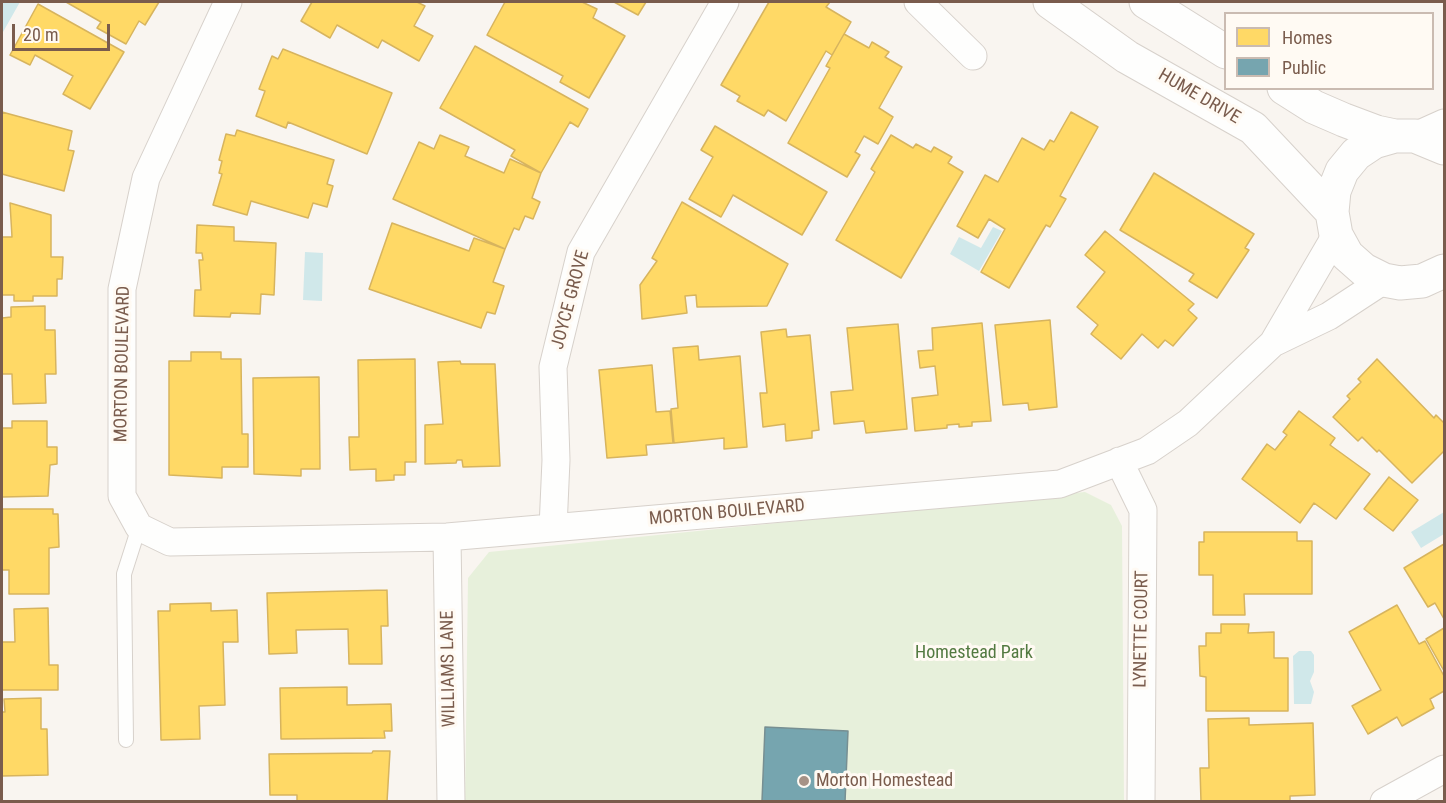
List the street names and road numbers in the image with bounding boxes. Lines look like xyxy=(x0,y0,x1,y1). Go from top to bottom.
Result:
street label: HUME DRIVE xyxy=(1154,65,1244,129)
street label: JOYCE GROVE xyxy=(547,248,595,352)
street label: MORTON BOULEVARD xyxy=(111,286,135,442)
street label: MORTON BOULEVARD xyxy=(648,495,806,531)
street label: LYNETTE COURT xyxy=(1130,570,1154,688)
street label: WILLIAMS LANE xyxy=(437,611,461,727)

